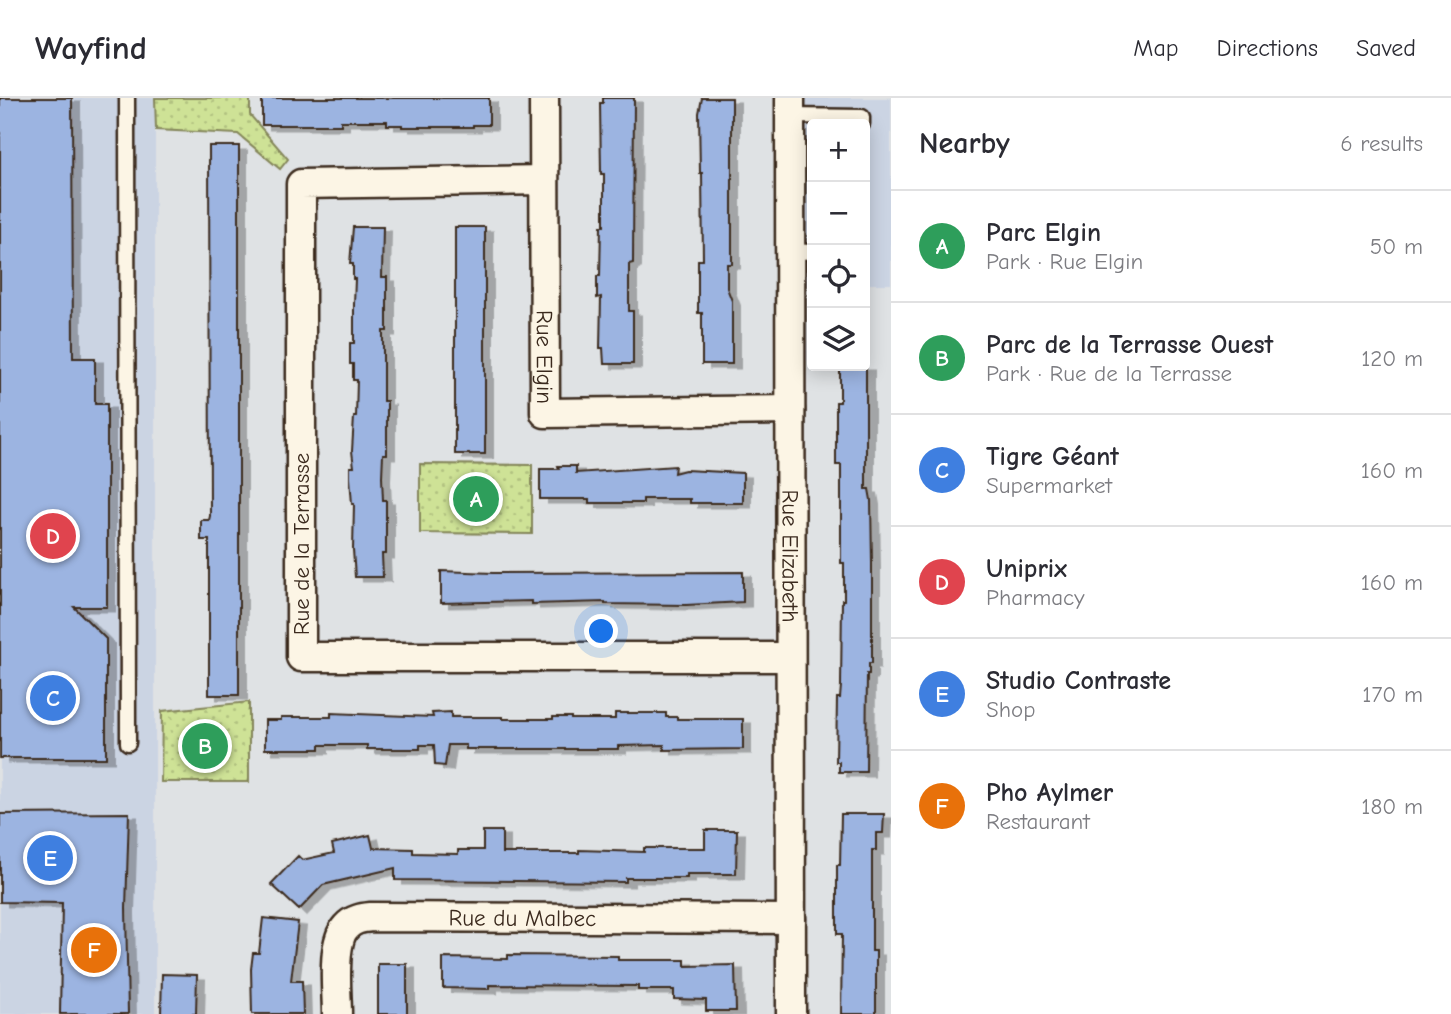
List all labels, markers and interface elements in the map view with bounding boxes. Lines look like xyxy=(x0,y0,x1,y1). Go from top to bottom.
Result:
text: Wayfind xyxy=(35,29,147,67)
text: Map xyxy=(1133,34,1179,62)
text: Directions xyxy=(1217,34,1318,62)
text: Saved xyxy=(1356,34,1416,62)
map controls xyxy=(807,119,870,371)
button: + xyxy=(807,119,870,182)
text: Nearby xyxy=(919,126,1010,161)
text: 6 results xyxy=(1340,130,1423,157)
button: − xyxy=(807,182,870,245)
text: Parc Elgin xyxy=(986,218,1101,248)
text: A xyxy=(936,233,948,260)
text: 50 m xyxy=(1370,233,1423,260)
button: locate xyxy=(807,245,870,308)
text: Park · Rue Elgin xyxy=(986,248,1143,275)
button: layers xyxy=(807,308,870,371)
street label: Rue Elgin xyxy=(531,310,558,404)
text: Parc de la Terrasse Ouest xyxy=(986,330,1273,360)
text: B xyxy=(935,345,949,372)
text: 120 m xyxy=(1361,345,1423,372)
text: Park · Rue de la Terrasse xyxy=(986,360,1232,387)
text: Tigre Géant xyxy=(986,442,1119,472)
street label: Rue de la Terrasse xyxy=(288,453,315,635)
text: C xyxy=(935,457,949,484)
text: 160 m xyxy=(1361,457,1423,484)
text: Supermarket xyxy=(986,472,1112,499)
pin: A xyxy=(453,473,499,525)
street label: Rue Elizabeth xyxy=(777,490,804,622)
pin: D xyxy=(30,510,76,562)
text: Uniprix xyxy=(986,554,1067,584)
text: D xyxy=(935,569,949,596)
text: 160 m xyxy=(1361,569,1423,596)
text: Pharmacy xyxy=(986,584,1084,611)
your location xyxy=(584,614,618,648)
text: Studio Contraste xyxy=(986,666,1171,696)
pin: C xyxy=(30,672,76,724)
text: E xyxy=(935,681,949,708)
text: 170 m xyxy=(1362,681,1423,708)
text: Shop xyxy=(986,696,1035,723)
pin: B xyxy=(182,720,228,772)
text: Pho Aylmer xyxy=(986,778,1113,808)
text: F xyxy=(935,793,949,820)
text: 180 m xyxy=(1361,793,1423,820)
text: Restaurant xyxy=(986,808,1090,835)
pin: E xyxy=(27,832,73,884)
street label: Rue du Malbec xyxy=(449,904,596,932)
pin: F xyxy=(71,924,117,976)

